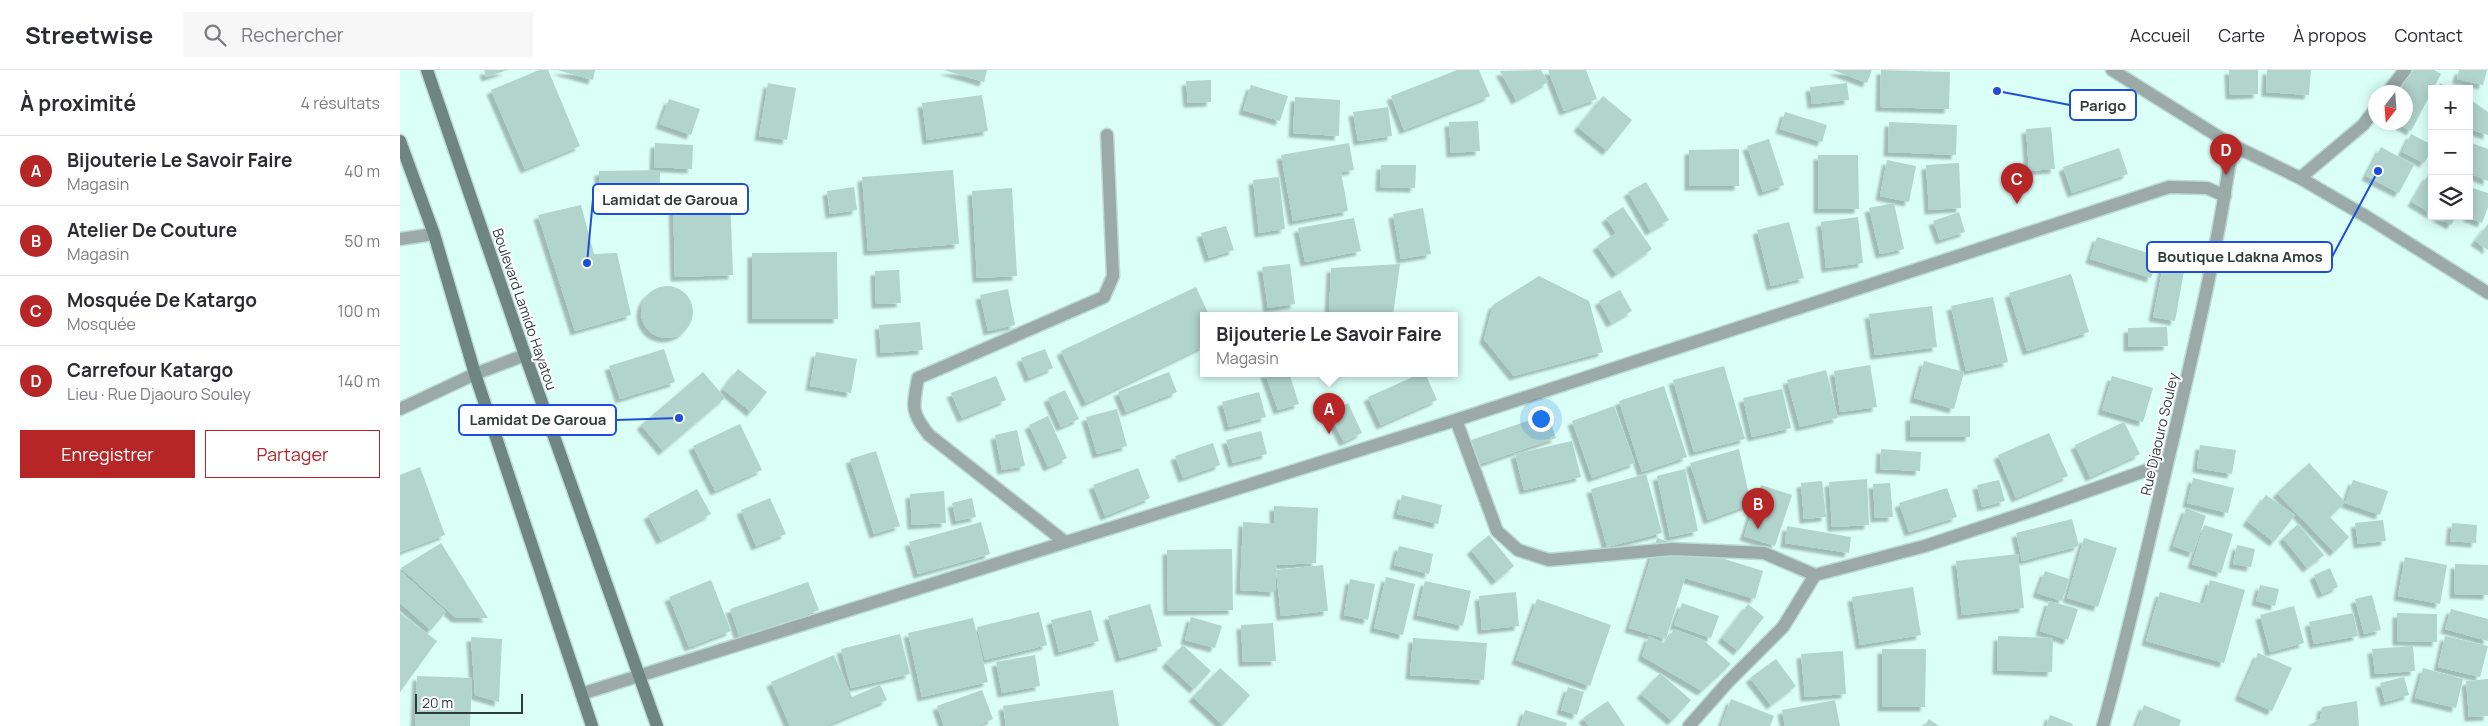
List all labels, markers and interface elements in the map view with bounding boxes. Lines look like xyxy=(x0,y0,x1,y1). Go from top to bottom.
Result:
search box xyxy=(183,12,533,57)
text: Streetwise xyxy=(25,18,153,51)
icon: search xyxy=(201,21,229,49)
text: Rechercher xyxy=(241,22,344,48)
text: Accueil xyxy=(2130,23,2190,47)
text: Carte xyxy=(2218,23,2265,47)
text: À propos xyxy=(2293,23,2366,47)
text: Contact xyxy=(2394,23,2463,47)
north arrow xyxy=(2368,85,2413,130)
map controls xyxy=(2428,85,2473,220)
button: + xyxy=(2428,85,2473,130)
text: À proximité xyxy=(20,89,136,117)
callout: Parigo xyxy=(2070,90,2136,120)
text: 4 résultats xyxy=(301,92,380,114)
text: Parigo xyxy=(2080,95,2126,116)
button: − xyxy=(2428,130,2473,175)
pin: D xyxy=(2210,134,2242,175)
text: Bijouterie Le Savoir Faire xyxy=(67,147,292,173)
text: A xyxy=(31,160,41,182)
text: 40 m xyxy=(344,160,380,182)
pin: C xyxy=(2001,163,2033,204)
text: Magasin xyxy=(67,173,129,195)
button: layers xyxy=(2428,175,2473,220)
callout: Lamidat de Garoua xyxy=(593,184,748,214)
text: Lamidat de Garoua xyxy=(602,189,738,210)
text: Atelier De Couture xyxy=(67,217,237,243)
street label: Boulevard Lamido Hayatou xyxy=(488,226,562,392)
text: B xyxy=(31,230,41,252)
text: 50 m xyxy=(344,230,380,252)
callout: Boutique Ldakna Amos xyxy=(2147,242,2332,272)
text: Magasin xyxy=(67,243,129,265)
text: Boutique Ldakna Amos xyxy=(2157,246,2323,267)
text: Mosquée De Katargo xyxy=(67,287,257,313)
text: C xyxy=(30,300,42,322)
text: 100 m xyxy=(337,300,380,322)
popup xyxy=(1200,312,1458,377)
text: Mosquée xyxy=(67,313,136,335)
text: Bijouterie Le Savoir Faire xyxy=(1216,321,1442,347)
text: Magasin xyxy=(1216,347,1279,369)
text: Carrefour Katargo xyxy=(67,357,233,383)
text: D xyxy=(30,370,42,392)
text: 140 m xyxy=(338,370,380,392)
street label: Rue Djaouro Souley xyxy=(2136,370,2182,497)
text: Lieu · Rue Djaouro Souley xyxy=(67,383,251,405)
pin: A xyxy=(1313,393,1345,434)
callout: Lamidat De Garoua xyxy=(459,405,616,435)
your location xyxy=(1528,406,1554,432)
text: Lamidat De Garoua xyxy=(469,409,607,430)
button: Enregistrer xyxy=(20,430,195,478)
button: Partager xyxy=(205,430,380,478)
pin: B xyxy=(1742,488,1774,529)
scale bar xyxy=(415,691,522,714)
text: 20 m xyxy=(422,693,453,712)

